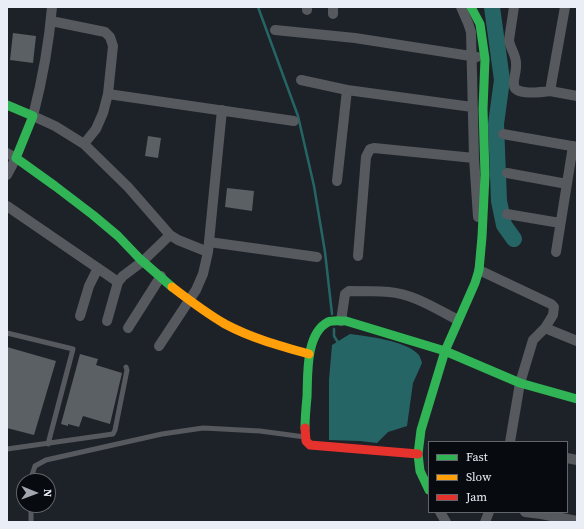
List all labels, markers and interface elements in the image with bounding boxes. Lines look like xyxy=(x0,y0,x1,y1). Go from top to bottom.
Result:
legend xyxy=(428,441,568,513)
text: Fast xyxy=(466,449,488,465)
text: Slow xyxy=(466,469,491,485)
north arrow xyxy=(16,473,56,513)
text: N xyxy=(40,489,55,497)
text: Jam xyxy=(466,489,487,505)

